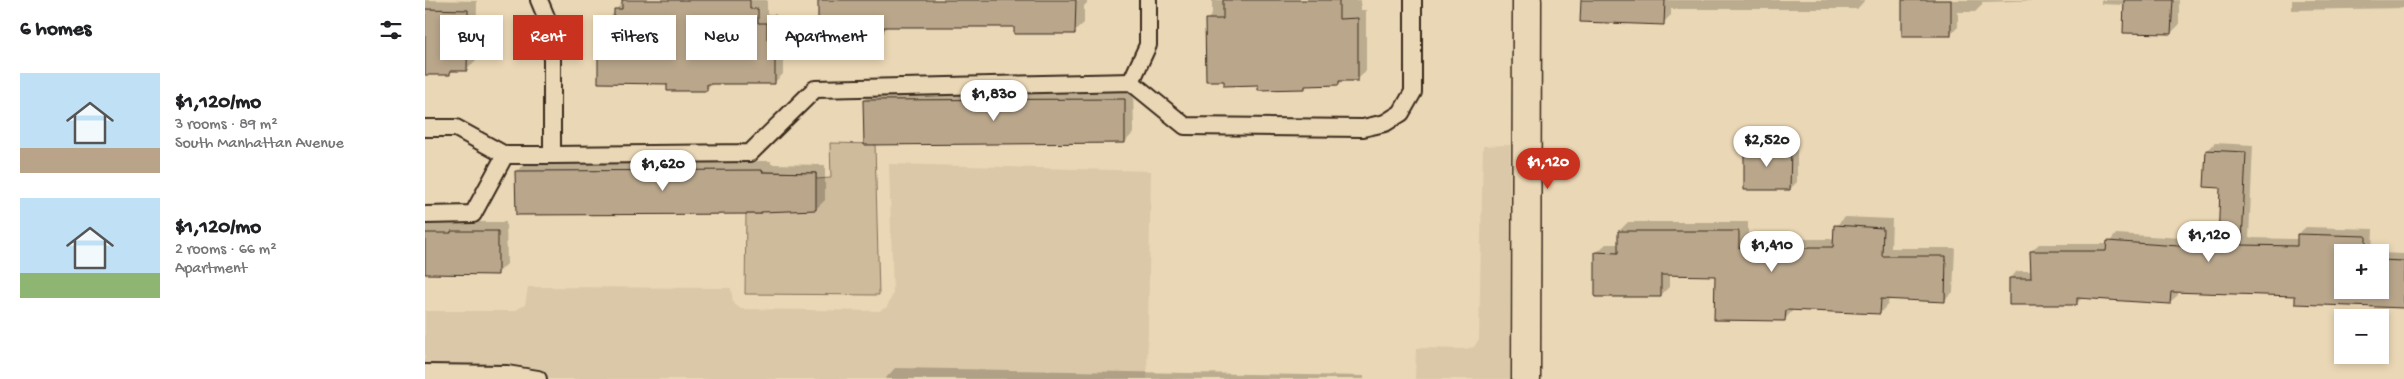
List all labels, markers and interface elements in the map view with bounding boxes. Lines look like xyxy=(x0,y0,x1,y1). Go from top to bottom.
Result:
chip: Buy xyxy=(440,15,503,60)
chip: Rent xyxy=(513,15,583,60)
chip: Filters xyxy=(593,15,676,60)
chip: New xyxy=(686,15,757,60)
chip: Apartment xyxy=(767,15,884,60)
icon: filters xyxy=(377,16,405,44)
text: 6 homes xyxy=(20,18,91,43)
pin: $1,830 xyxy=(953,80,1035,122)
text: $1,830 xyxy=(972,86,1016,105)
text: $1,120/mo xyxy=(175,91,261,116)
icon: home xyxy=(60,93,120,153)
text: 3 rooms · 89 m² xyxy=(175,116,277,135)
pin: $2,520 xyxy=(1726,126,1808,168)
text: $2,520 xyxy=(1744,132,1790,151)
text: South Manhattan Avenue xyxy=(175,135,344,154)
pin: $1,120 xyxy=(1507,148,1589,190)
pin: $1,620 xyxy=(622,150,704,192)
text: $1,120 xyxy=(1527,154,1569,173)
text: $1,620 xyxy=(641,156,685,175)
text: $1,120/mo xyxy=(175,216,261,241)
icon: home xyxy=(60,218,120,278)
pin: $1,120 xyxy=(2168,220,2250,263)
text: $1,120 xyxy=(2188,227,2230,246)
pin: $1,410 xyxy=(1731,230,1813,273)
text: $1,410 xyxy=(1751,237,1793,256)
text: 2 rooms · 66 m² xyxy=(175,241,276,260)
map controls xyxy=(2334,244,2389,364)
button: + xyxy=(2334,244,2389,299)
text: Apartment xyxy=(175,260,247,279)
button: − xyxy=(2334,309,2389,364)

